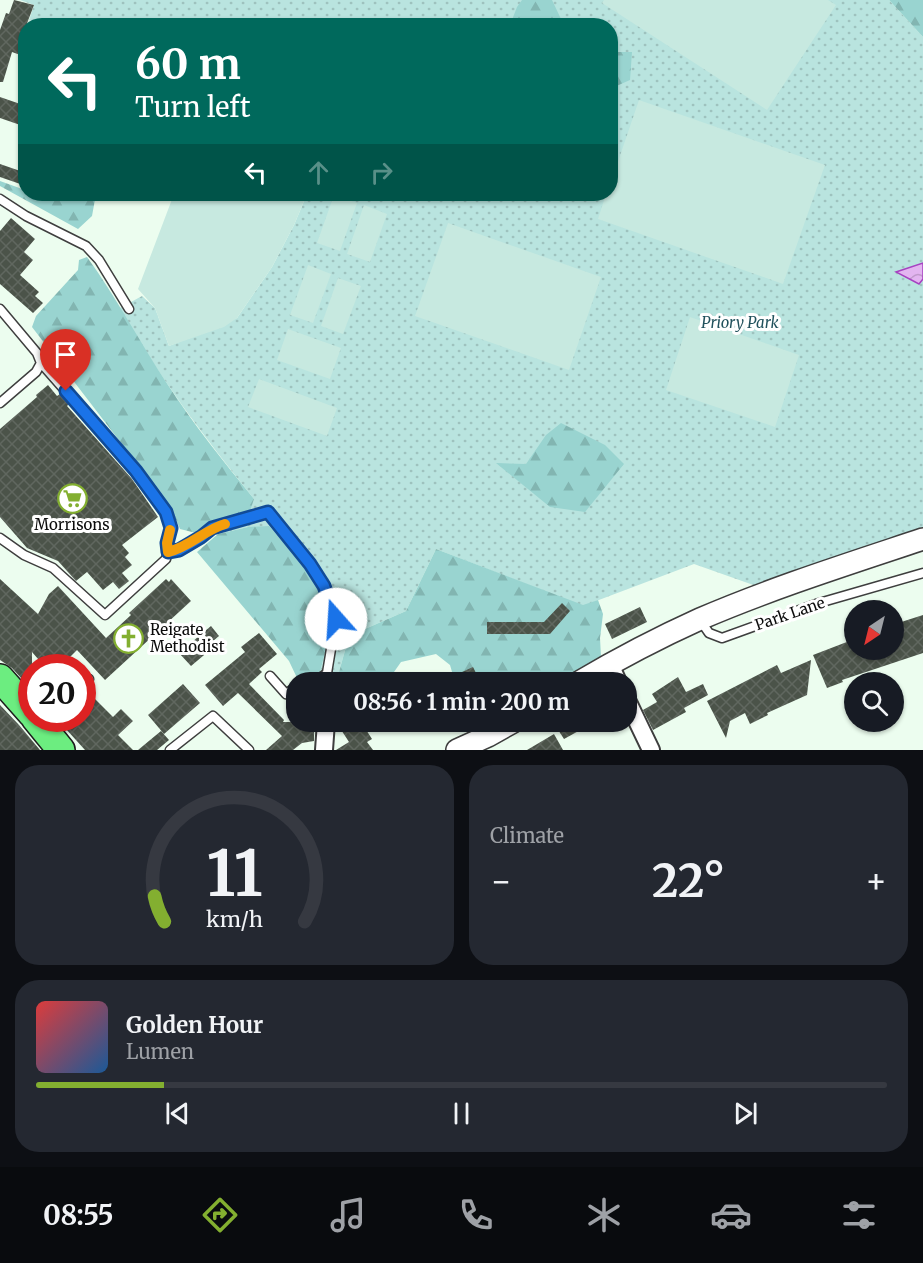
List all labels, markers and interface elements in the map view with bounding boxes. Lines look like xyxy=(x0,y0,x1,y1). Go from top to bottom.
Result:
text: 60 m xyxy=(135,38,241,90)
icon: left xyxy=(36,42,114,120)
text: Turn left xyxy=(135,90,250,124)
icon: left xyxy=(239,156,272,189)
icon: ahead xyxy=(302,156,335,189)
icon: right xyxy=(365,156,398,189)
park label: Priory Park xyxy=(701,313,780,332)
pin xyxy=(40,329,91,391)
icon: arrive xyxy=(49,338,82,371)
supermarket icon: Morrisons xyxy=(56,482,88,514)
place label: Morrisons xyxy=(34,515,110,534)
position arrow xyxy=(304,587,368,651)
street label: Park Lane xyxy=(752,593,827,634)
north arrow xyxy=(844,600,904,660)
map controls xyxy=(844,600,904,732)
place label: Reigate Methodist xyxy=(150,620,225,656)
church icon: Reigate Methodist xyxy=(113,623,145,655)
speed limit sign: 20 xyxy=(18,654,96,732)
button: search xyxy=(844,672,904,732)
text: 08:56 · 1 min · 200 m xyxy=(353,688,570,716)
text: Climate xyxy=(490,823,564,848)
text: 11 xyxy=(206,835,263,913)
text: 22° xyxy=(652,853,725,909)
text: − xyxy=(490,861,512,902)
text: + xyxy=(865,861,887,902)
text: km/h xyxy=(206,906,263,933)
text: Golden Hour xyxy=(126,1011,263,1039)
text: Lumen xyxy=(126,1039,194,1064)
icon: previous xyxy=(161,1097,194,1130)
icon: pause xyxy=(445,1097,478,1130)
icon: next xyxy=(729,1097,762,1130)
icon: directions xyxy=(199,1194,241,1236)
icon: music xyxy=(327,1194,369,1236)
icon: phone xyxy=(455,1194,497,1236)
icon: climate xyxy=(583,1194,625,1236)
icon: car xyxy=(710,1194,752,1236)
icon: filters xyxy=(838,1194,880,1236)
text: 08:55 xyxy=(43,1198,114,1232)

